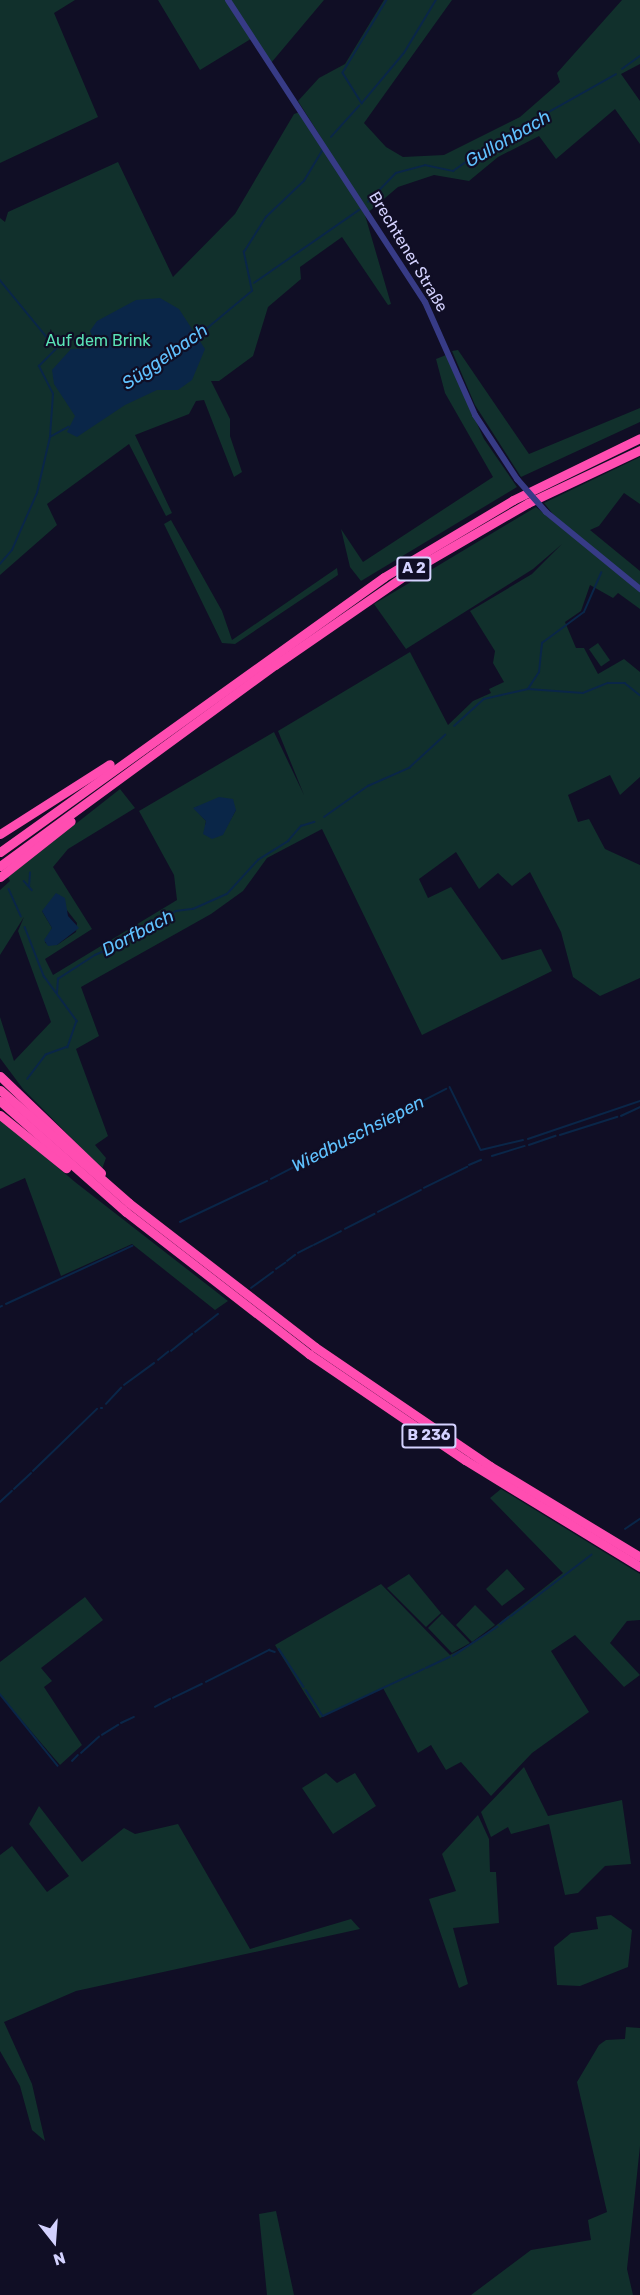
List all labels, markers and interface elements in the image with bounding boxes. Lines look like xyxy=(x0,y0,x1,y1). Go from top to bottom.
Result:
water label: Gullohbach xyxy=(461,106,555,172)
street label: Brechtener Straße xyxy=(364,188,452,316)
water label: Süggelbach xyxy=(118,319,212,395)
park label: Auf dem Brink xyxy=(45,331,151,351)
road number: A 2 xyxy=(396,557,432,581)
water label: Dorfbach xyxy=(98,905,178,961)
water label: Wiedbuschsiepen xyxy=(288,1091,428,1177)
road number: B 236 xyxy=(400,1424,458,1448)
north arrow xyxy=(24,2211,84,2271)
text: N xyxy=(51,2248,68,2269)

